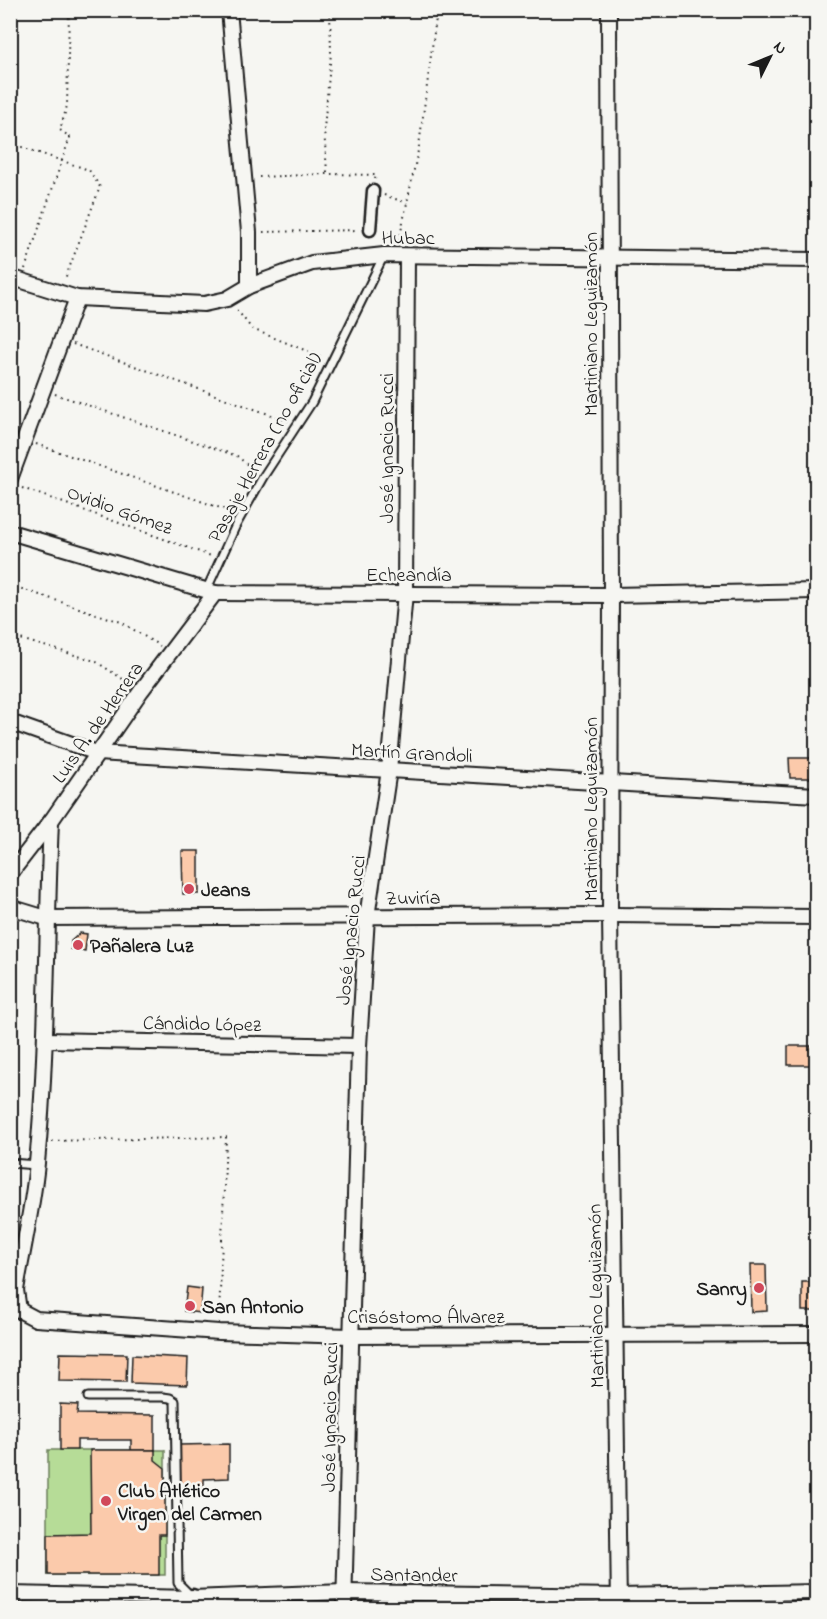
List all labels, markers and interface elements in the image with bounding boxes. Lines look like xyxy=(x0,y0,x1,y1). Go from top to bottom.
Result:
north arrow xyxy=(740,27,800,87)
text: N xyxy=(767,36,792,60)
street label: Hubac xyxy=(381,225,435,254)
street label: Martiniano Leguizamón xyxy=(578,232,608,416)
street label: Pasaje Herrera (no oficial) xyxy=(202,348,331,549)
street label: José Ignacio Rucci xyxy=(374,373,404,523)
street label: Ovidio Gómez xyxy=(62,479,177,544)
street label: Echeandía xyxy=(366,562,452,591)
street label: Luis A. de Herrera xyxy=(46,657,152,790)
street label: Martiniano Leguizamón xyxy=(578,717,608,901)
street label: Martín Grandoli xyxy=(350,737,473,772)
street label: José Ignacio Rucci xyxy=(330,854,376,1007)
place label: Jeans xyxy=(201,877,251,906)
marker: Jeans xyxy=(182,882,196,896)
street label: Zuviría xyxy=(385,885,441,914)
place label: Pañalera Luz xyxy=(90,933,194,962)
marker: Pañalera Luz xyxy=(71,938,85,952)
street label: Cándido López xyxy=(142,1010,262,1041)
street label: Martiniano Leguizamón xyxy=(581,1203,615,1388)
place label: Sanry xyxy=(696,1276,747,1306)
marker: Sanry xyxy=(752,1281,766,1295)
place label: San Antonio xyxy=(202,1294,304,1323)
marker: San Antonio xyxy=(183,1299,197,1313)
street label: Crisóstomo Álvarez xyxy=(347,1304,505,1333)
street label: José Ignacio Rucci xyxy=(316,1342,348,1492)
place label: Club Atlético Virgen del Carmen xyxy=(117,1478,262,1531)
marker: Club Atlético Virgen del Carmen xyxy=(99,1494,113,1508)
street label: Santander xyxy=(370,1561,459,1592)

